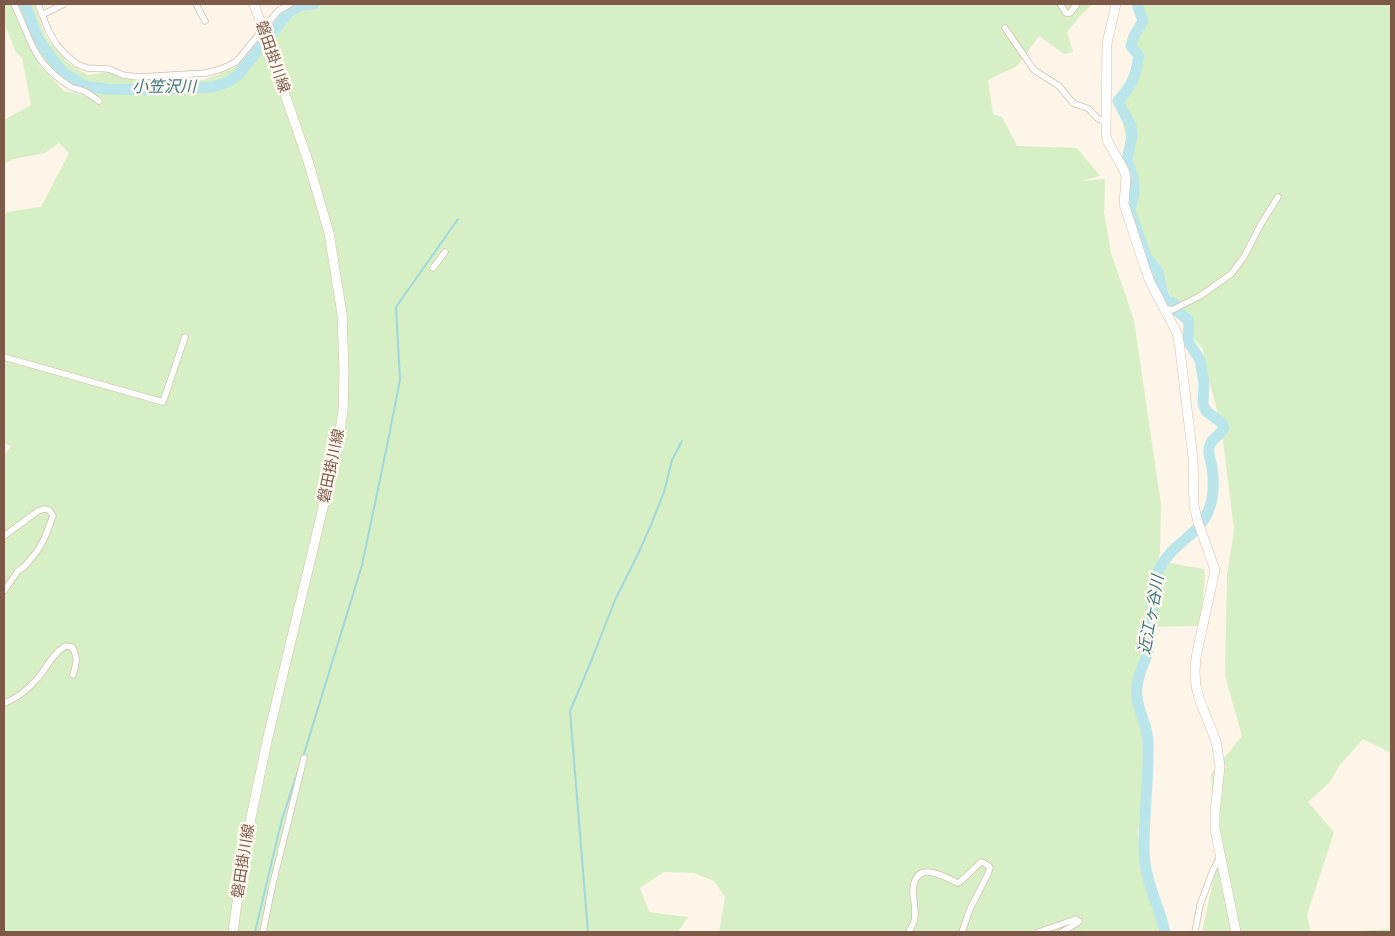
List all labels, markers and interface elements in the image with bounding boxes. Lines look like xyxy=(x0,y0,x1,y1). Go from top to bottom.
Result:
street label: 磐田掛川線 xyxy=(251,19,293,95)
water label: 小笠沢川 xyxy=(132,78,196,98)
street label: 磐田掛川線 xyxy=(315,427,349,505)
water label: 近江ヶ谷川 xyxy=(1136,574,1168,656)
street label: 磐田掛川線 xyxy=(229,823,259,899)

